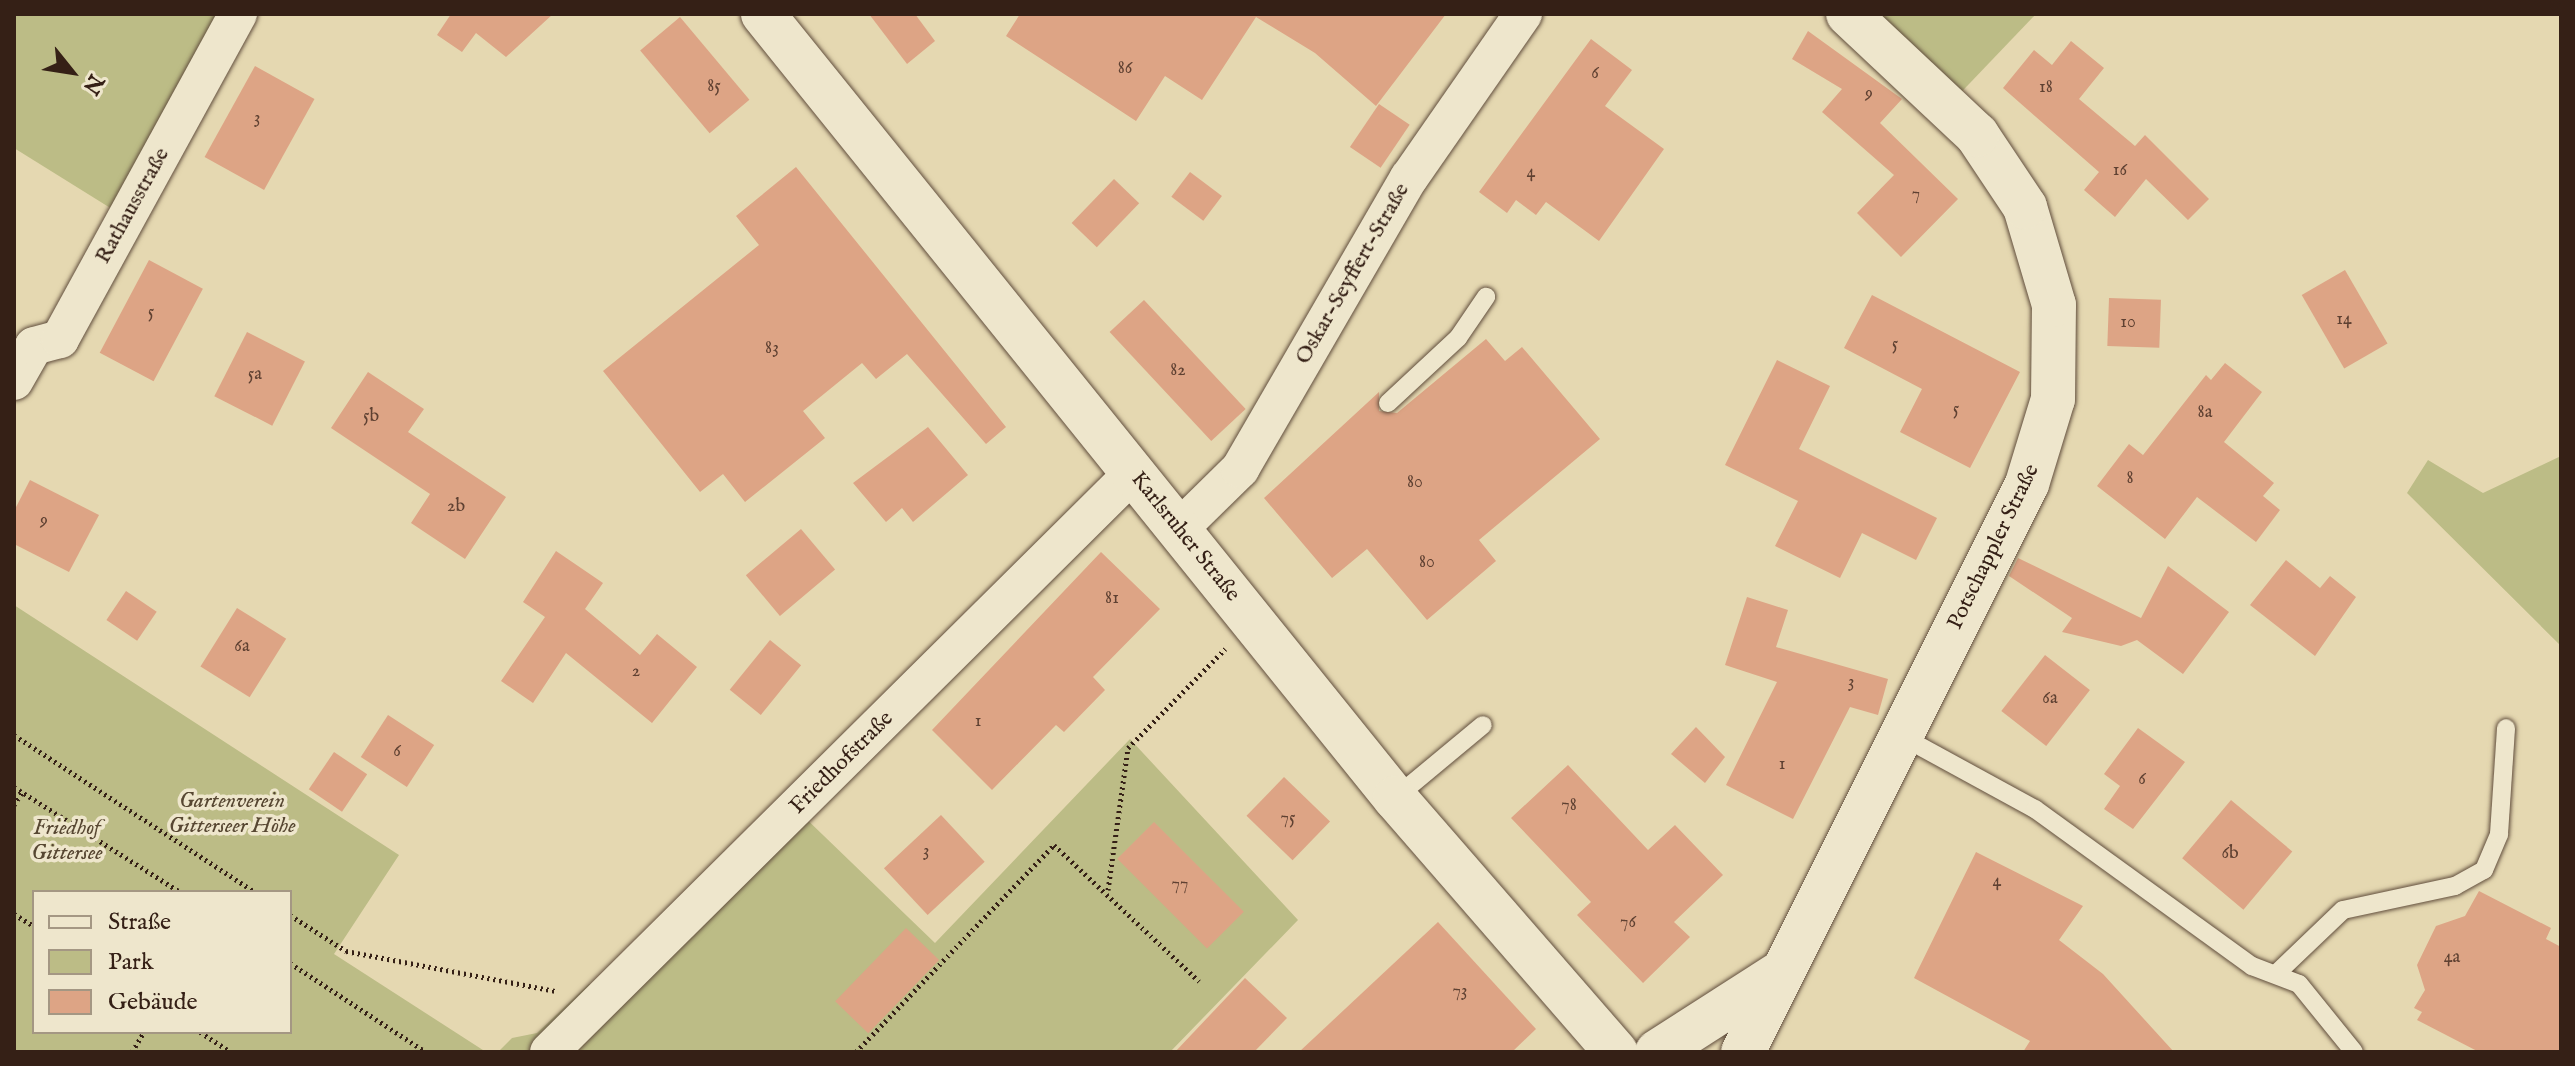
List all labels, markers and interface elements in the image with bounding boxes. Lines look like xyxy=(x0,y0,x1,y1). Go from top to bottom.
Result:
north arrow xyxy=(32,32,112,112)
house number: 86 xyxy=(1118,58,1132,80)
house number: 6 xyxy=(1591,63,1599,85)
text: N xyxy=(76,69,110,99)
house number: 85 xyxy=(707,76,721,98)
house number: 18 xyxy=(2039,77,2053,99)
house number: 9 xyxy=(1865,83,1873,105)
house number: 3 xyxy=(254,108,260,130)
street label: Rathausstraße xyxy=(90,143,176,269)
house number: 16 xyxy=(2113,160,2127,182)
house number: 4 xyxy=(1527,162,1535,184)
street label: Oskar-Seyffert-Straße xyxy=(1290,179,1416,369)
house number: 7 xyxy=(1912,184,1920,206)
house number: 5 xyxy=(148,302,154,324)
house number: 14 xyxy=(2336,309,2352,331)
house number: 10 xyxy=(2120,312,2136,334)
house number: 5 xyxy=(1892,334,1898,356)
house number: 83 xyxy=(765,338,779,360)
house number: 82 xyxy=(1170,360,1186,382)
house number: 5a xyxy=(248,364,262,386)
house number: 5 xyxy=(1953,399,1959,421)
house number: 8a xyxy=(2198,402,2212,424)
house number: 5b xyxy=(363,406,379,428)
street label: Potschappler Straße xyxy=(1943,460,2045,634)
street label: Karlsruher Straße xyxy=(1125,467,1245,607)
house number: 8 xyxy=(2126,468,2134,490)
house number: 80 xyxy=(1407,472,1423,494)
house number: 2b xyxy=(447,496,465,518)
house number: 9 xyxy=(40,510,48,532)
house number: 80 xyxy=(1419,552,1435,574)
house number: 81 xyxy=(1105,588,1119,610)
house number: 6a xyxy=(234,636,250,658)
house number: 2 xyxy=(632,661,640,683)
house number: 3 xyxy=(1848,672,1854,694)
house number: 6a xyxy=(2042,688,2058,710)
street label: Friedhofstraße xyxy=(785,706,899,820)
house number: 1 xyxy=(975,711,981,733)
house number: 6 xyxy=(393,741,401,763)
house number: 1 xyxy=(1779,754,1785,776)
house number: 6 xyxy=(2138,769,2146,791)
park label: Gartenverein Gitterseer Höhe xyxy=(168,788,296,840)
house number: 78 xyxy=(1561,795,1577,817)
house number: 75 xyxy=(1281,808,1295,830)
park label: Friedhof Gittersee xyxy=(31,815,103,866)
house number: 3 xyxy=(923,841,929,863)
house number: 6b xyxy=(2221,843,2239,865)
house number: 4 xyxy=(1993,871,2001,893)
house number: 77 xyxy=(1172,874,1188,896)
legend xyxy=(32,890,292,1034)
text: Straße xyxy=(108,907,171,938)
house number: 76 xyxy=(1620,912,1636,934)
text: Park xyxy=(108,947,154,978)
house number: 4a xyxy=(2444,947,2460,969)
house number: 73 xyxy=(1452,981,1468,1003)
text: Gebäude xyxy=(108,987,198,1018)

